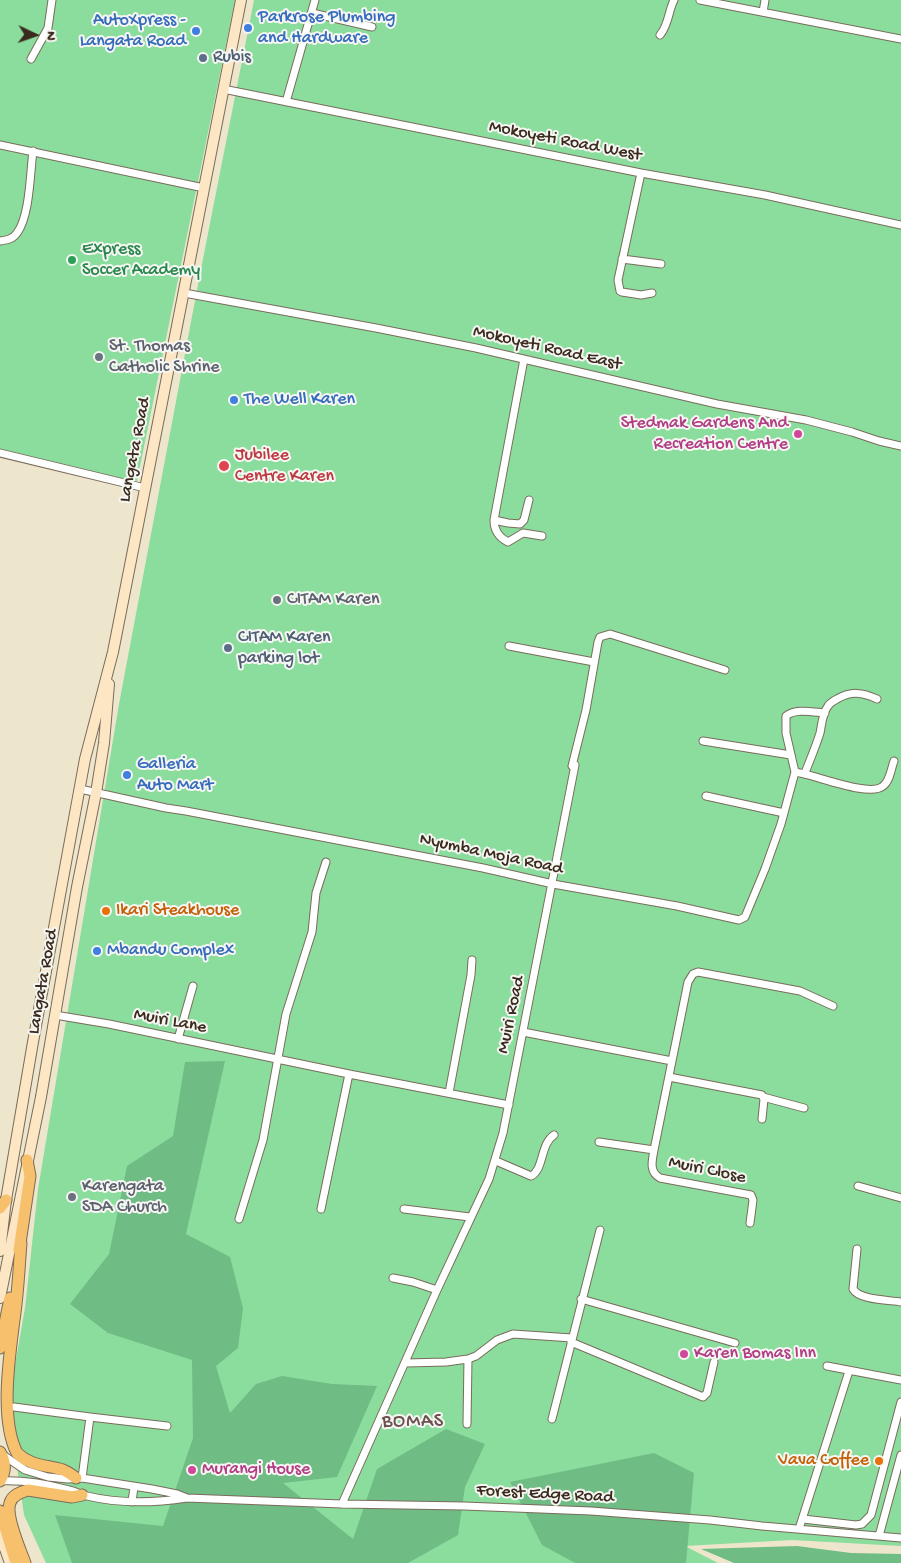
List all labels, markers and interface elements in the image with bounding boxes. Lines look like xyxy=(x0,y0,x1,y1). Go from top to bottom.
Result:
place label: Parkrose Plumbing and Hardware xyxy=(258,7,396,50)
north arrow xyxy=(10,10,60,60)
place label: AutoXpress - Langata Road xyxy=(80,10,186,52)
marker: Parkrose Plumbing and Hardware xyxy=(242,22,254,34)
marker: AutoXpress - Langata Road xyxy=(190,25,202,37)
text: N xyxy=(42,31,59,41)
place label: Rubis xyxy=(213,47,251,69)
marker: Rubis xyxy=(197,52,209,64)
street label: Mokoyeti Road West xyxy=(487,117,643,167)
place label: Express Soccer Academy xyxy=(82,239,200,282)
marker: Express Soccer Academy xyxy=(66,254,78,266)
street label: Mokoyeti Road East xyxy=(471,321,623,377)
place label: St. Thomas Catholic Shrine xyxy=(109,336,219,378)
marker: St. Thomas Catholic Shrine xyxy=(93,351,105,363)
place label: The Well Karen xyxy=(244,389,355,411)
marker: The Well Karen xyxy=(228,394,240,406)
street label: Langata Road xyxy=(115,396,157,504)
place label: Stedmak Gardens And Recreation Centre xyxy=(621,413,788,456)
marker: Stedmak Gardens And Recreation Centre xyxy=(792,428,804,440)
place label: Jubilee Centre Karen xyxy=(235,445,334,488)
marker: Jubilee Centre Karen xyxy=(217,459,231,473)
place label: CITAM Karen xyxy=(287,589,379,611)
marker: CITAM Karen xyxy=(271,594,283,606)
place label: CITAM Karen parking lot xyxy=(238,627,330,670)
marker: CITAM Karen parking lot xyxy=(222,642,234,654)
place label: Galleria Auto Mart xyxy=(137,754,213,796)
marker: Galleria Auto Mart xyxy=(121,769,133,781)
street label: Nyumba Moja Road xyxy=(417,829,565,881)
place label: Ikari Steakhouse xyxy=(116,900,239,922)
marker: Ikari Steakhouse xyxy=(100,905,112,917)
street label: Langata Road xyxy=(24,928,64,1036)
place label: Mbandu Complex xyxy=(107,940,234,962)
marker: Mbandu Complex xyxy=(91,945,103,957)
street label: Muiri Road xyxy=(493,974,531,1056)
street label: Muiri Lane xyxy=(132,1004,208,1040)
street label: Muiri Close xyxy=(666,1152,748,1190)
place label: Karengata SDA Church xyxy=(82,1176,167,1218)
marker: Karengata SDA Church xyxy=(66,1191,78,1203)
place label: Karen Bomas Inn xyxy=(694,1343,816,1365)
marker: Karen Bomas Inn xyxy=(678,1348,690,1360)
district label: BOMAS xyxy=(381,1411,445,1435)
place label: Vava Coffee xyxy=(778,1450,869,1472)
marker: Vava Coffee xyxy=(873,1455,885,1467)
place label: Murangi House xyxy=(202,1459,310,1481)
marker: Murangi House xyxy=(186,1464,198,1476)
street label: Forest Edge Road xyxy=(476,1481,614,1509)

